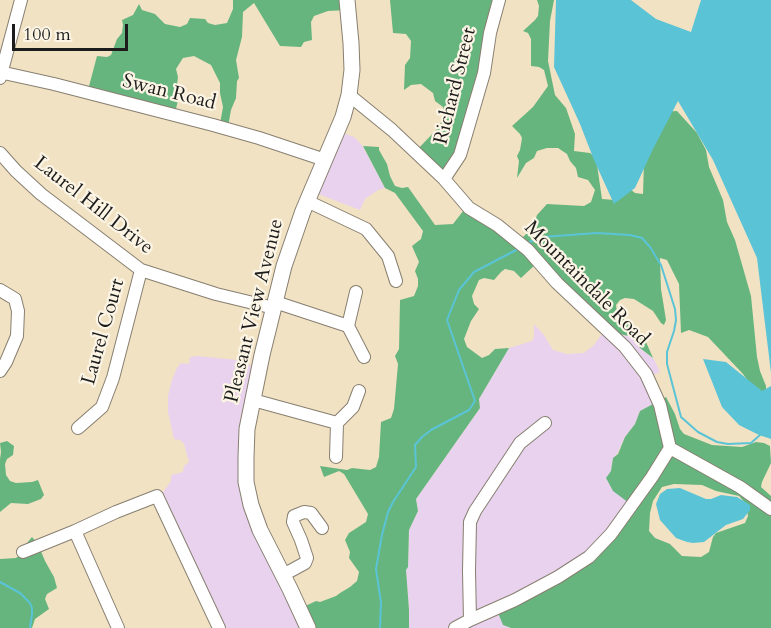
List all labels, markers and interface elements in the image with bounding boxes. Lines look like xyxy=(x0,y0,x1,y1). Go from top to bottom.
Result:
scale bar xyxy=(15,12,130,50)
text: 100 m xyxy=(23,22,71,47)
street label: Richard Street xyxy=(430,25,482,147)
street label: Swan Road xyxy=(120,70,218,116)
street label: Laurel Hill Drive xyxy=(29,152,157,260)
street label: Pleasant View Avenue xyxy=(221,217,289,405)
street label: Mountaindale Road xyxy=(519,217,653,351)
street label: Laurel Court xyxy=(77,276,131,388)

